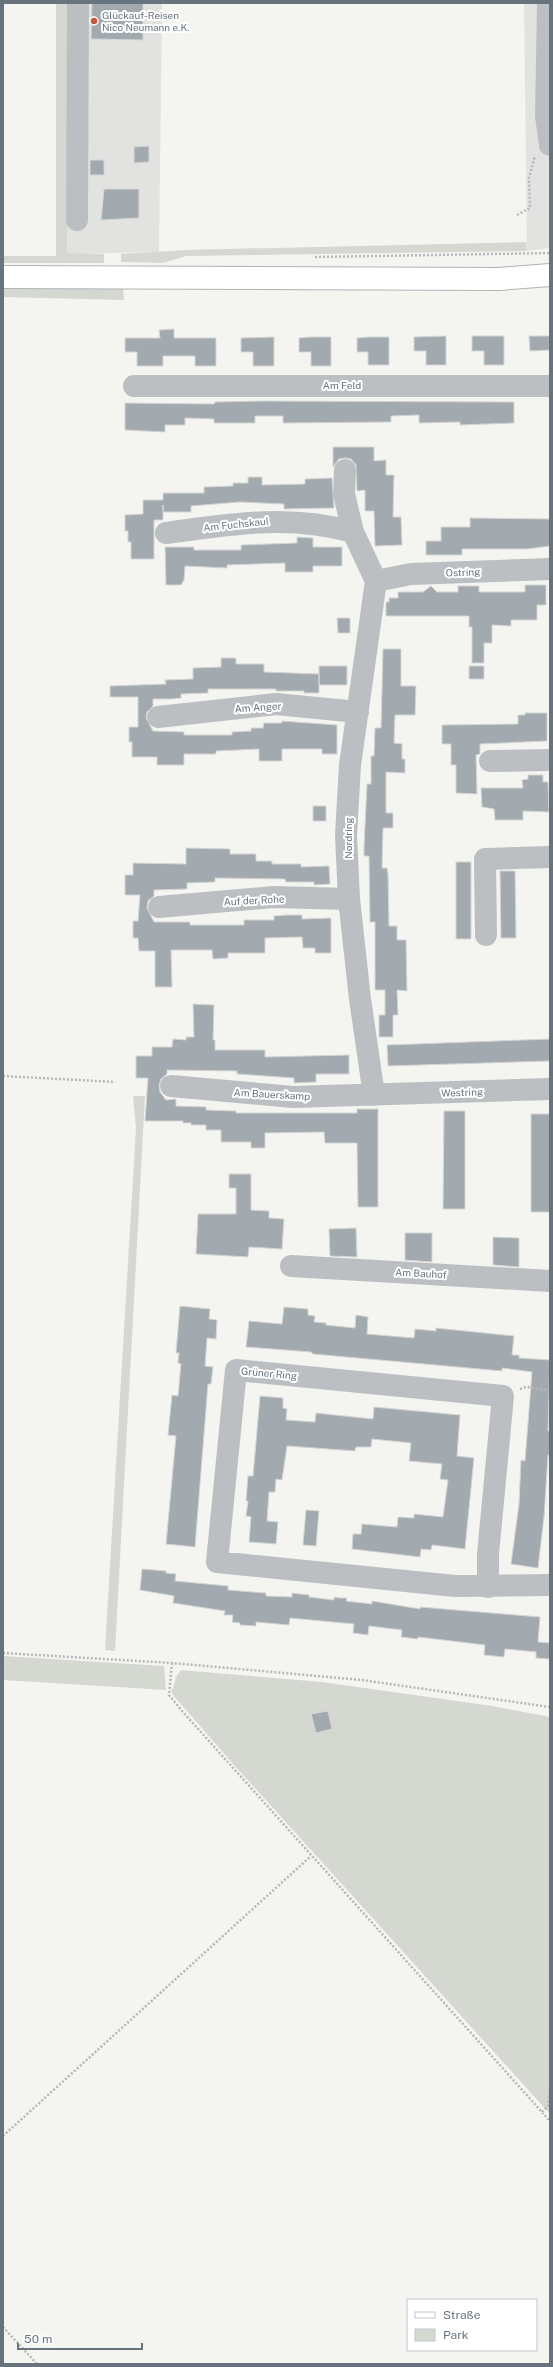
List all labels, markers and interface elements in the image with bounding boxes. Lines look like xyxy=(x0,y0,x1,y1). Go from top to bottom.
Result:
place label: Glückauf-Reisen Nico Neumann e.K. xyxy=(102,9,189,33)
marker: Glückauf-Reisen Nico Neumann e.K. xyxy=(89,16,99,26)
street label: Am Feld xyxy=(323,379,361,391)
street label: Am Fuchskaul xyxy=(203,515,269,533)
street label: Ostring xyxy=(446,565,480,579)
street label: Am Anger xyxy=(234,699,282,715)
street label: Nordring xyxy=(342,817,354,859)
street label: Auf der Rohe xyxy=(223,892,285,908)
street label: Westring xyxy=(441,1085,483,1099)
street label: Am Bauerskamp xyxy=(234,1086,311,1102)
street label: Am Bauhof xyxy=(395,1266,447,1280)
street label: Grüner Ring xyxy=(241,1365,297,1381)
legend xyxy=(407,2299,537,2351)
text: Straße xyxy=(443,2308,481,2322)
scale bar xyxy=(18,2325,142,2351)
text: Park xyxy=(443,2328,469,2342)
text: 50 m xyxy=(24,2332,52,2346)

